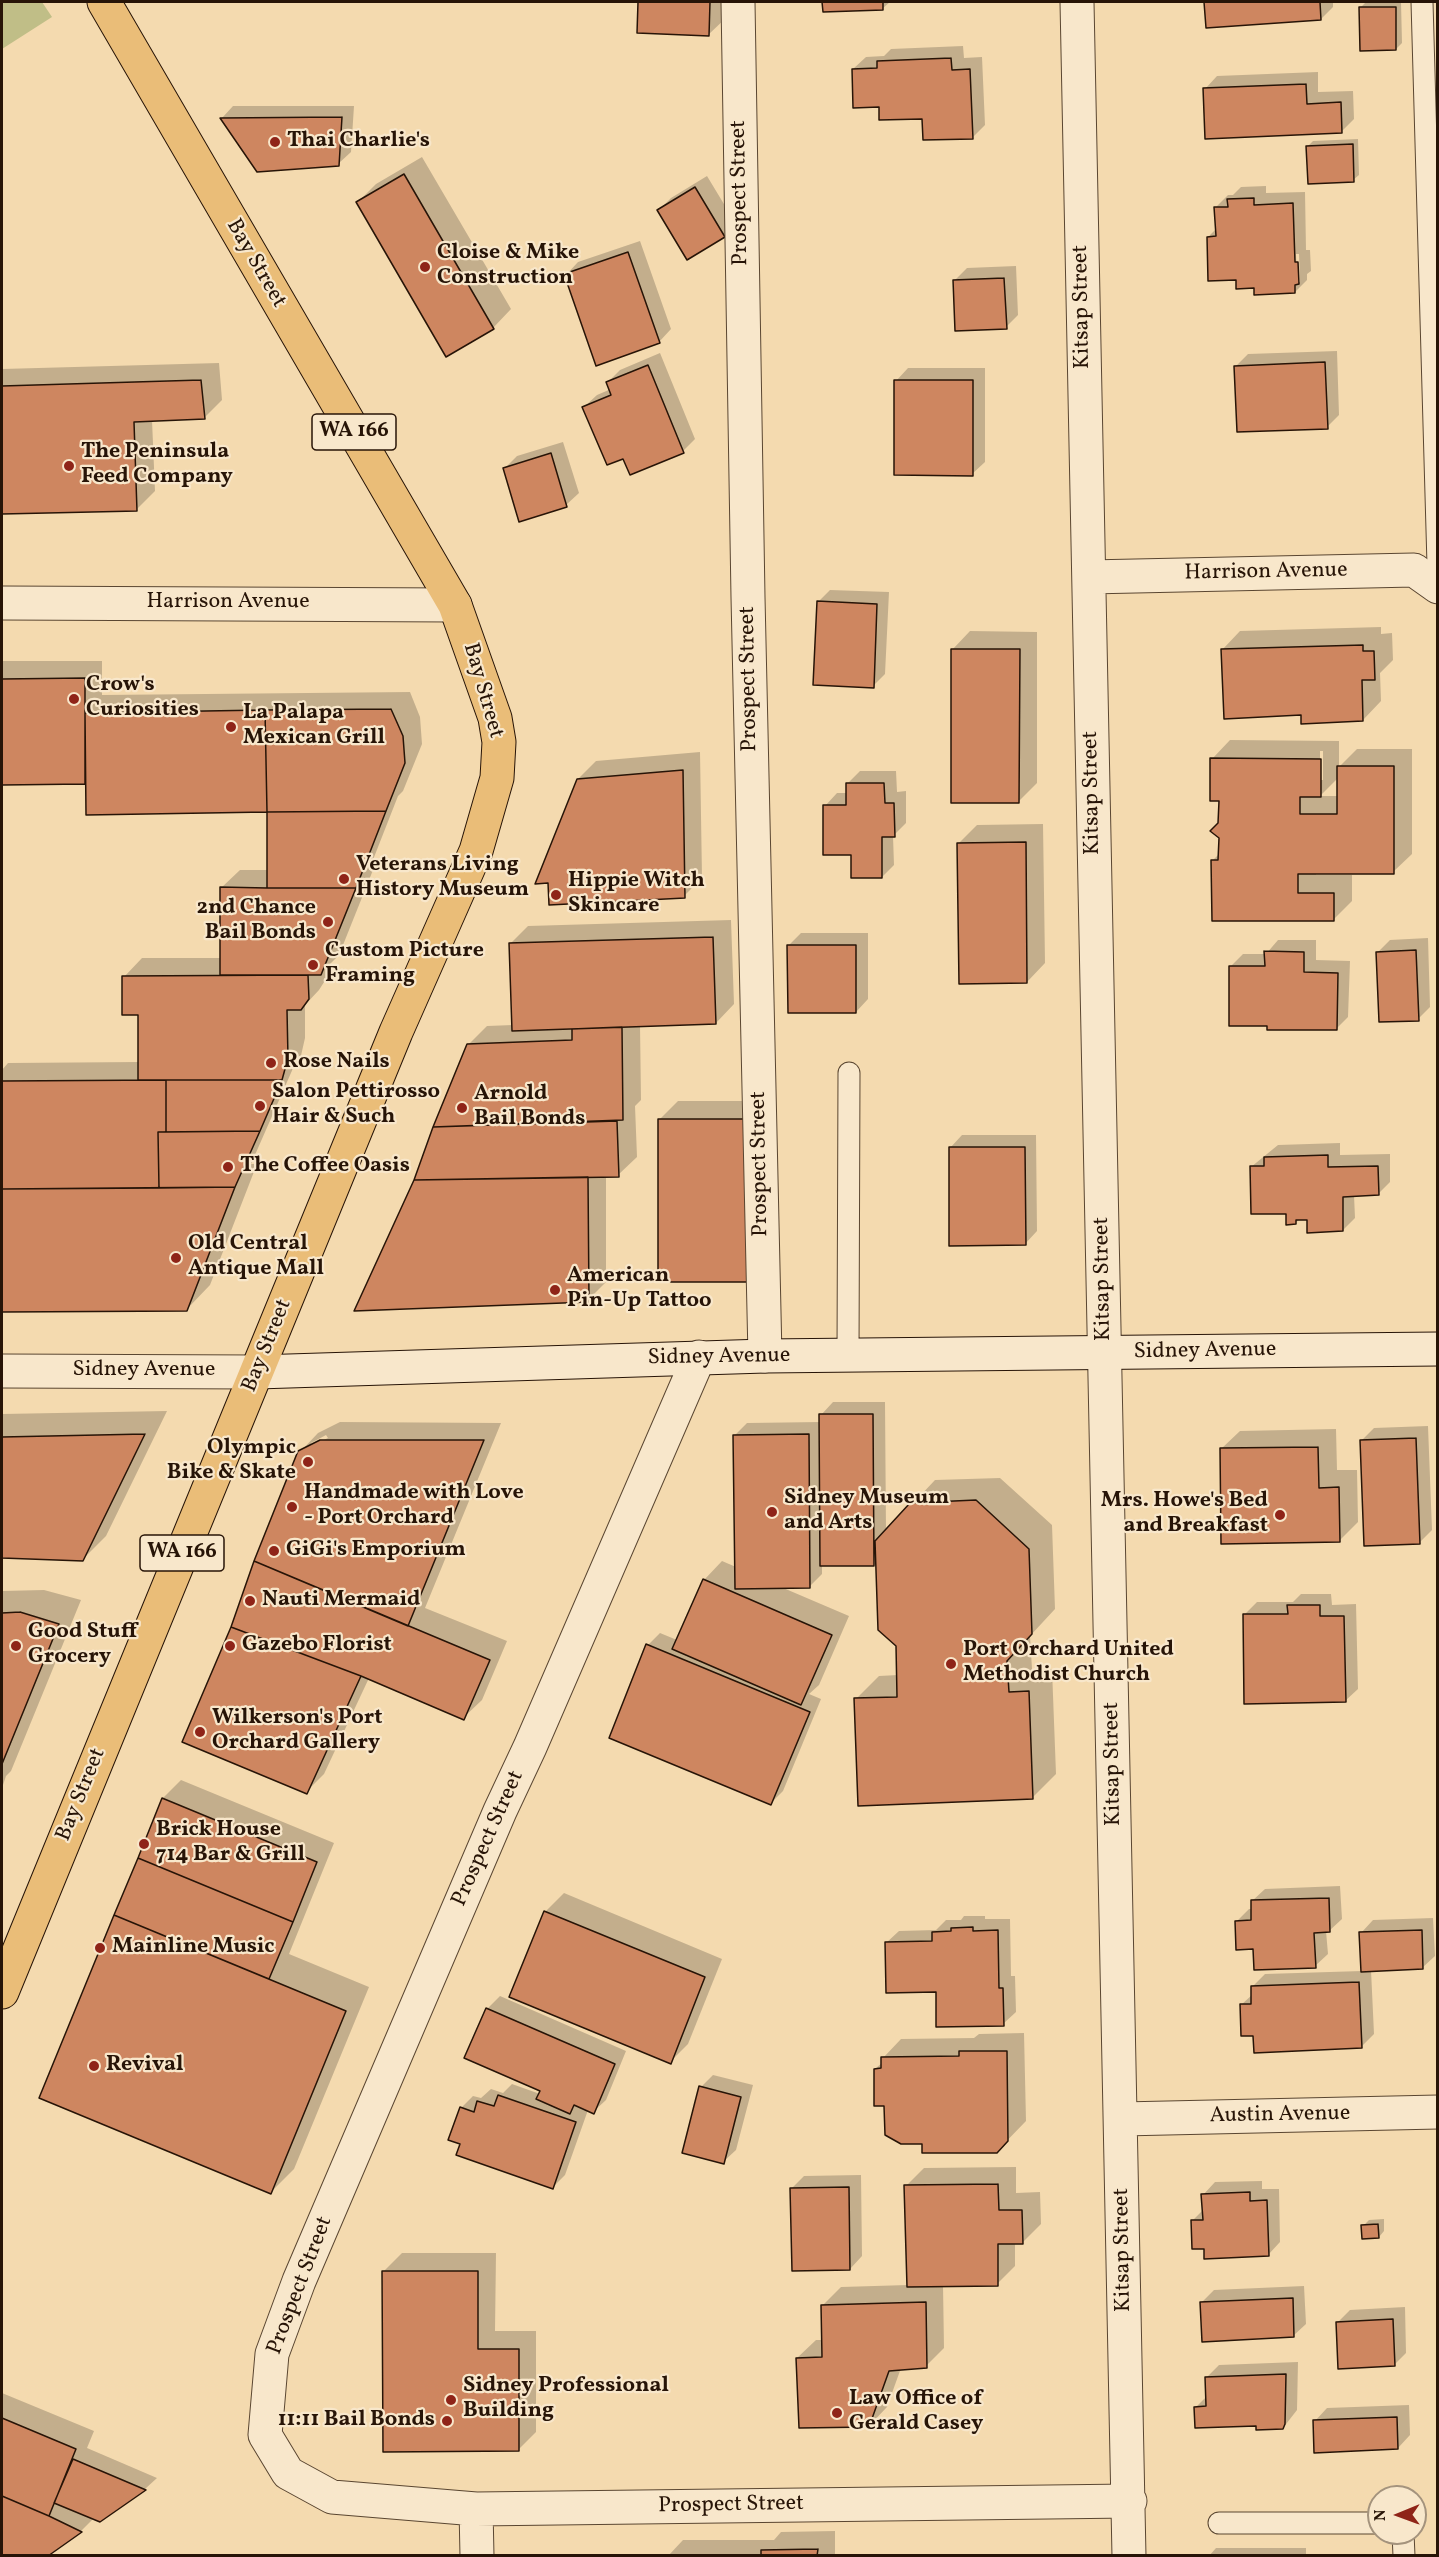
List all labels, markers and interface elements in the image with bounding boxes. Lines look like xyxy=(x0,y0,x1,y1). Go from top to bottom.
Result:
street label: Prospect Street xyxy=(727,120,755,266)
place label: Thai Charlie's xyxy=(287,129,430,155)
marker: Thai Charlie's xyxy=(268,135,282,149)
street label: Bay Street xyxy=(219,215,291,313)
place label: Cloise & Mike Construction xyxy=(437,241,579,292)
street label: Kitsap Street xyxy=(1069,245,1097,369)
marker: Cloise & Mike Construction xyxy=(418,260,432,274)
road number: WA 166 xyxy=(312,414,396,450)
place label: The Peninsula Feed Company xyxy=(81,440,233,492)
marker: The Peninsula Feed Company xyxy=(62,459,76,473)
street label: Harrison Avenue xyxy=(1184,558,1348,588)
street label: Harrison Avenue xyxy=(146,590,310,616)
street label: Prospect Street xyxy=(736,606,764,752)
street label: Bay Street xyxy=(456,640,508,742)
place label: Crow's Curiosities xyxy=(86,673,199,724)
marker: Crow's Curiosities xyxy=(67,692,81,706)
place label: La Palapa Mexican Grill xyxy=(243,701,385,752)
marker: La Palapa Mexican Grill xyxy=(224,720,238,734)
street label: Kitsap Street xyxy=(1079,731,1107,855)
place label: Veterans Living History Museum xyxy=(356,853,529,904)
place label: Hippie Witch Skincare xyxy=(568,869,705,920)
marker: Veterans Living History Museum xyxy=(337,872,351,886)
marker: Hippie Witch Skincare xyxy=(549,888,563,902)
place label: 2nd Chance Bail Bonds xyxy=(196,896,316,948)
marker: 2nd Chance Bail Bonds xyxy=(321,915,335,929)
place label: Custom Picture Framing xyxy=(325,939,484,990)
marker: Custom Picture Framing xyxy=(306,958,320,972)
place label: Rose Nails xyxy=(283,1050,390,1076)
marker: Rose Nails xyxy=(264,1056,278,1070)
place label: Salon Pettirosso Hair & Such xyxy=(272,1080,440,1132)
place label: Arnold Bail Bonds xyxy=(474,1082,585,1134)
street label: Prospect Street xyxy=(747,1091,775,1237)
marker: Salon Pettirosso Hair & Such xyxy=(253,1099,267,1113)
marker: Arnold Bail Bonds xyxy=(455,1101,469,1115)
place label: The Coffee Oasis xyxy=(240,1154,410,1180)
marker: The Coffee Oasis xyxy=(221,1160,235,1174)
street label: Kitsap Street xyxy=(1090,1217,1118,1341)
place label: Old Central Antique Mall xyxy=(188,1232,324,1284)
marker: Old Central Antique Mall xyxy=(169,1251,183,1265)
place label: American Pin-Up Tattoo xyxy=(567,1264,712,1316)
marker: American Pin-Up Tattoo xyxy=(548,1283,562,1297)
street label: Bay Street xyxy=(237,1296,299,1396)
street label: Sidney Avenue xyxy=(1133,1338,1277,1366)
street label: Sidney Avenue xyxy=(647,1344,791,1372)
street label: Sidney Avenue xyxy=(73,1358,215,1384)
place label: Olympic Bike & Skate xyxy=(167,1436,296,1488)
marker: Olympic Bike & Skate xyxy=(301,1455,315,1469)
place label: Handmade with Love - Port Orchard xyxy=(304,1481,524,1532)
place label: Sidney Museum and Arts xyxy=(784,1486,949,1538)
place label: Mrs. Howe's Bed and Breakfast xyxy=(1101,1489,1268,1540)
marker: Handmade with Love - Port Orchard xyxy=(285,1500,299,1514)
marker: Sidney Museum and Arts xyxy=(765,1505,779,1519)
marker: Mrs. Howe's Bed and Breakfast xyxy=(1273,1508,1287,1522)
road number: WA 166 xyxy=(140,1535,224,1571)
place label: GiGi's Emporium xyxy=(286,1538,466,1564)
marker: GiGi's Emporium xyxy=(267,1544,281,1558)
place label: Nauti Mermaid xyxy=(262,1588,420,1614)
marker: Nauti Mermaid xyxy=(243,1594,257,1608)
place label: Good Stuff Grocery xyxy=(28,1620,137,1672)
place label: Gazebo Florist xyxy=(242,1633,392,1659)
place label: Port Orchard United Methodist Church xyxy=(963,1638,1174,1690)
marker: Good Stuff Grocery xyxy=(9,1639,23,1653)
marker: Gazebo Florist xyxy=(223,1639,237,1653)
marker: Port Orchard United Methodist Church xyxy=(944,1657,958,1671)
street label: Kitsap Street xyxy=(1100,1702,1128,1826)
place label: Wilkerson's Port Orchard Gallery xyxy=(212,1706,383,1758)
marker: Wilkerson's Port Orchard Gallery xyxy=(193,1725,207,1739)
street label: Bay Street xyxy=(51,1745,113,1845)
street label: Prospect Street xyxy=(447,1767,531,1911)
place label: Brick House 714 Bar & Grill xyxy=(156,1818,305,1870)
marker: Brick House 714 Bar & Grill xyxy=(137,1837,151,1851)
place label: Mainline Music xyxy=(112,1935,274,1961)
marker: Mainline Music xyxy=(93,1941,107,1955)
place label: Revival xyxy=(106,2053,184,2079)
marker: Revival xyxy=(87,2059,101,2073)
street label: Austin Avenue xyxy=(1209,2102,1351,2130)
street label: Kitsap Street xyxy=(1110,2188,1138,2312)
street label: Prospect Street xyxy=(263,2213,339,2359)
place label: Sidney Professional Building xyxy=(463,2374,669,2426)
place label: Law Office of Gerald Casey xyxy=(849,2387,983,2438)
marker: Sidney Professional Building xyxy=(444,2393,458,2407)
marker: Law Office of Gerald Casey xyxy=(830,2406,844,2420)
place label: 11:11 Bail Bonds xyxy=(278,2408,435,2434)
marker: 11:11 Bail Bonds xyxy=(440,2414,454,2428)
north arrow xyxy=(1367,2485,1427,2545)
street label: Prospect Street xyxy=(658,2492,804,2520)
text: N xyxy=(1370,2509,1392,2521)

